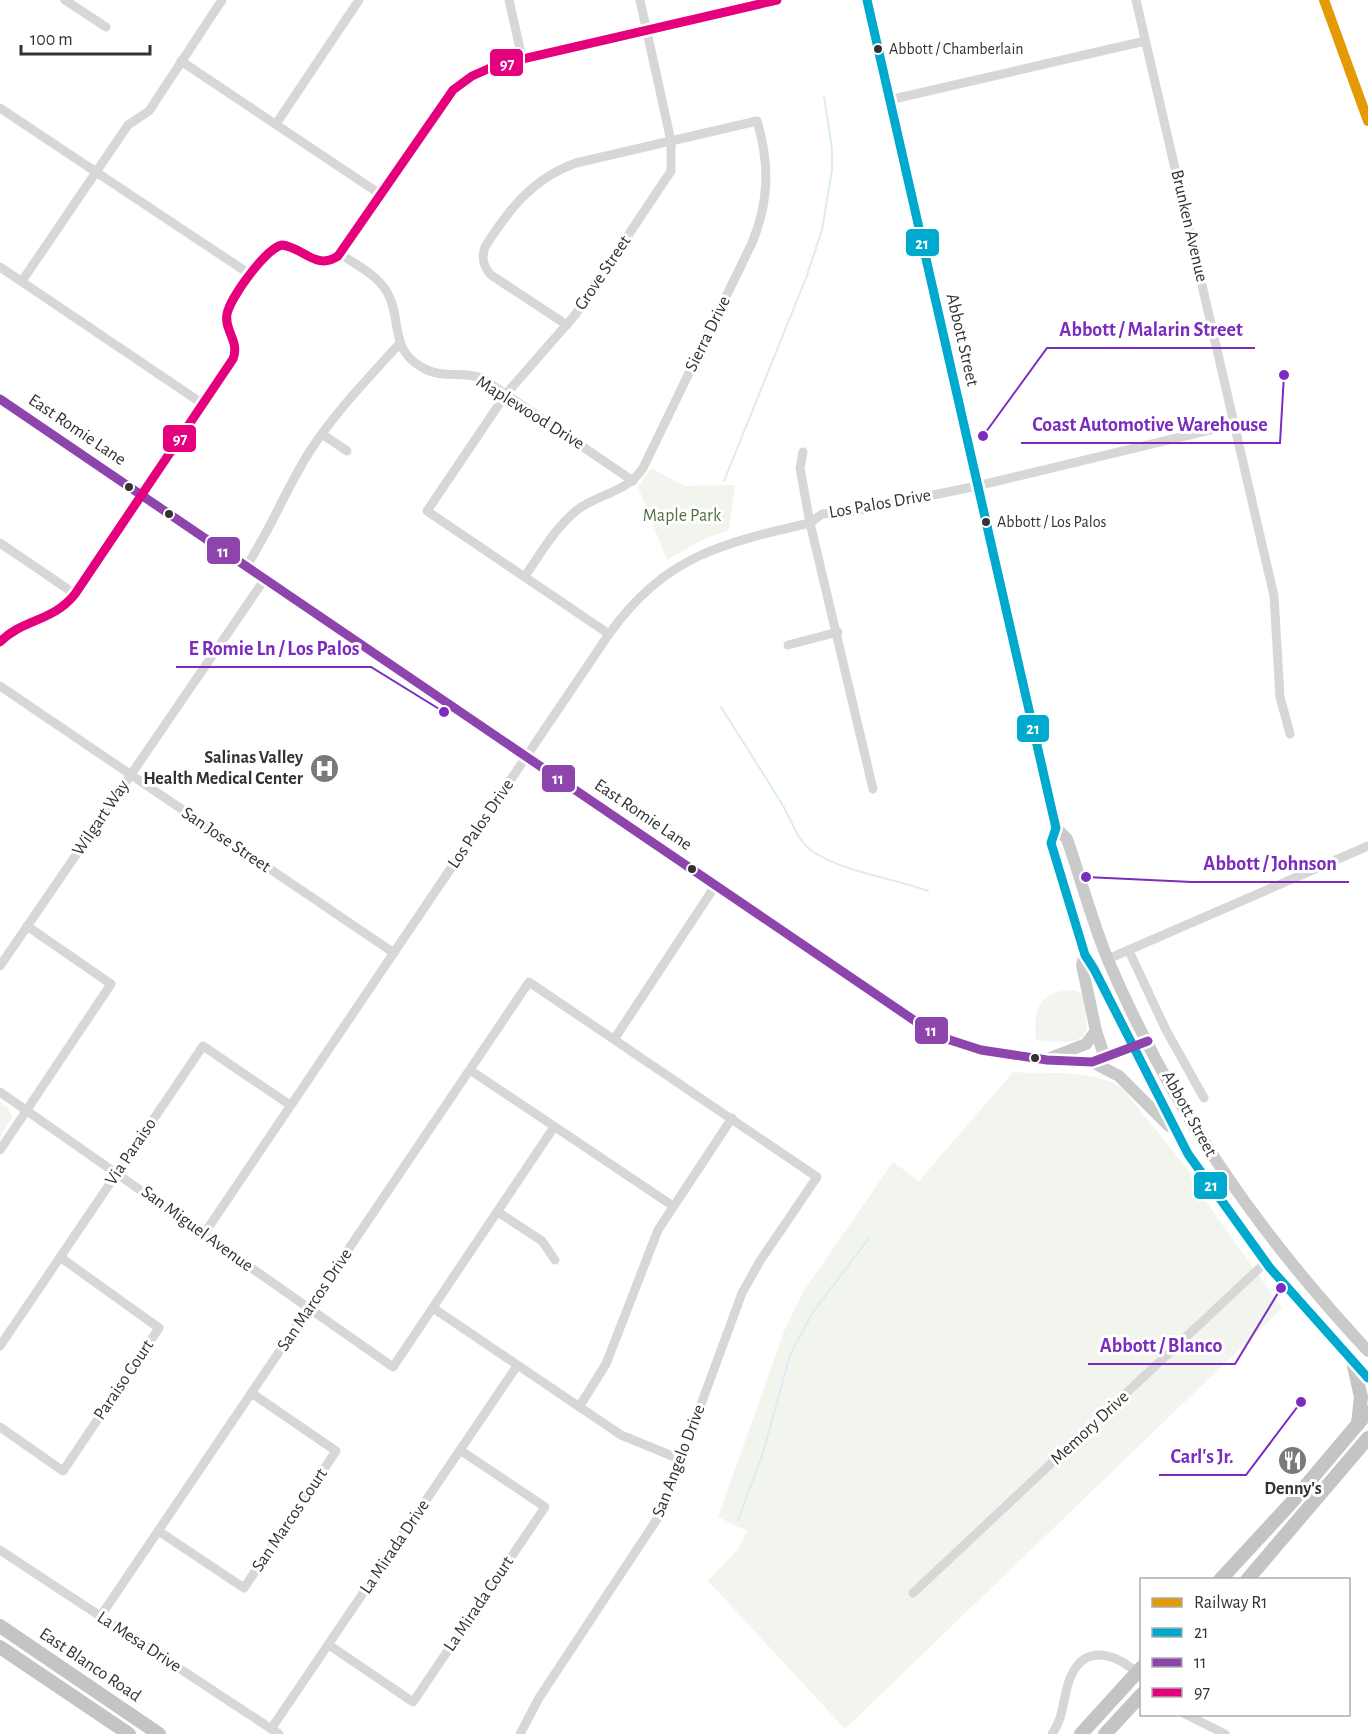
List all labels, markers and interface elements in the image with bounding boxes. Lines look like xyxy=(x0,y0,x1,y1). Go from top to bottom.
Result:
scale bar xyxy=(21,18,150,56)
text: 100 m xyxy=(30,31,73,49)
place label: Abbott / Chamberlain xyxy=(889,41,1024,57)
marker: Abbott / Chamberlain xyxy=(872,43,884,55)
line badge: 97 xyxy=(489,48,524,77)
text: 97 xyxy=(500,56,514,72)
street label: Brunken Avenue xyxy=(1167,168,1211,284)
line badge: 21 xyxy=(905,228,940,257)
street label: Grove Street xyxy=(572,232,635,314)
text: 21 xyxy=(915,236,929,252)
street label: Abbott Street xyxy=(943,292,981,388)
street label: Sierra Drive xyxy=(682,294,734,374)
callout: Abbott / Malarin Street xyxy=(1047,310,1255,348)
text: Abbott / Malarin Street xyxy=(1059,320,1243,340)
street label: Maplewood Drive xyxy=(473,373,587,453)
street label: East Romie Lane xyxy=(25,391,129,469)
callout: Coast Automotive Warehouse xyxy=(1021,405,1280,443)
text: Coast Automotive Warehouse xyxy=(1032,415,1268,435)
line badge: 97 xyxy=(162,424,197,453)
text: 97 xyxy=(173,431,187,447)
unlabelled marker xyxy=(123,481,135,493)
street label: Los Palos Drive xyxy=(828,486,932,522)
park label: Maple Park xyxy=(643,507,722,525)
unlabelled marker xyxy=(163,508,175,520)
place label: Abbott / Los Palos xyxy=(997,514,1107,530)
marker: Abbott / Los Palos xyxy=(980,516,992,528)
line badge: 11 xyxy=(206,536,241,565)
text: 11 xyxy=(217,544,229,560)
callout: E Romie Ln / Los Palos xyxy=(176,629,371,667)
text: E Romie Ln / Los Palos xyxy=(188,639,360,659)
line badge: 21 xyxy=(1016,714,1050,743)
text: 21 xyxy=(1026,721,1040,737)
place label: Salinas Valley Health Medical Center xyxy=(143,749,304,788)
hospital icon: Salinas Valley Health Medical Center xyxy=(308,752,340,784)
line badge: 11 xyxy=(541,764,576,793)
text: 11 xyxy=(552,771,564,787)
street label: Los Palos Drive xyxy=(445,776,517,872)
street label: East Romie Lane xyxy=(591,776,695,854)
street label: Wilgart Way xyxy=(69,777,133,859)
street label: San Jose Street xyxy=(178,804,274,876)
callout: Abbott / Johnson xyxy=(1192,844,1349,882)
text: Abbott / Johnson xyxy=(1203,854,1337,874)
unlabelled marker xyxy=(686,863,698,875)
line badge: 11 xyxy=(914,1016,949,1045)
text: 11 xyxy=(925,1023,937,1039)
unlabelled marker xyxy=(1029,1052,1041,1064)
street label: Abbott Street xyxy=(1158,1068,1220,1160)
street label: Via Paraiso xyxy=(102,1115,160,1189)
line badge: 21 xyxy=(1193,1171,1228,1200)
text: 21 xyxy=(1204,1178,1218,1194)
street label: San Miguel Avenue xyxy=(138,1183,256,1275)
street label: San Marcos Drive xyxy=(274,1246,356,1354)
callout: Abbott / Blanco xyxy=(1088,1326,1235,1364)
text: Abbott / Blanco xyxy=(1100,1336,1222,1356)
street label: Paraiso Court xyxy=(91,1337,157,1423)
street label: Memory Drive xyxy=(1048,1388,1132,1468)
street label: San Angelo Drive xyxy=(649,1402,709,1520)
callout: Carl's Jr. xyxy=(1159,1437,1246,1475)
restaurant icon: Denny's xyxy=(1277,1444,1309,1476)
text: Carl's Jr. xyxy=(1170,1447,1234,1467)
street label: San Marcos Court xyxy=(249,1465,331,1575)
place label: Denny's xyxy=(1264,1480,1322,1498)
street label: La Mirada Drive xyxy=(357,1497,433,1597)
street label: La Mirada Court xyxy=(441,1553,517,1655)
legend xyxy=(1140,1578,1350,1716)
text: Railway R1 xyxy=(1194,1594,1268,1612)
street label: La Mesa Drive xyxy=(94,1608,184,1676)
text: 21 xyxy=(1194,1624,1208,1642)
street label: East Blanco Road xyxy=(36,1625,144,1705)
text: 11 xyxy=(1194,1654,1206,1672)
text: 97 xyxy=(1194,1684,1210,1702)

